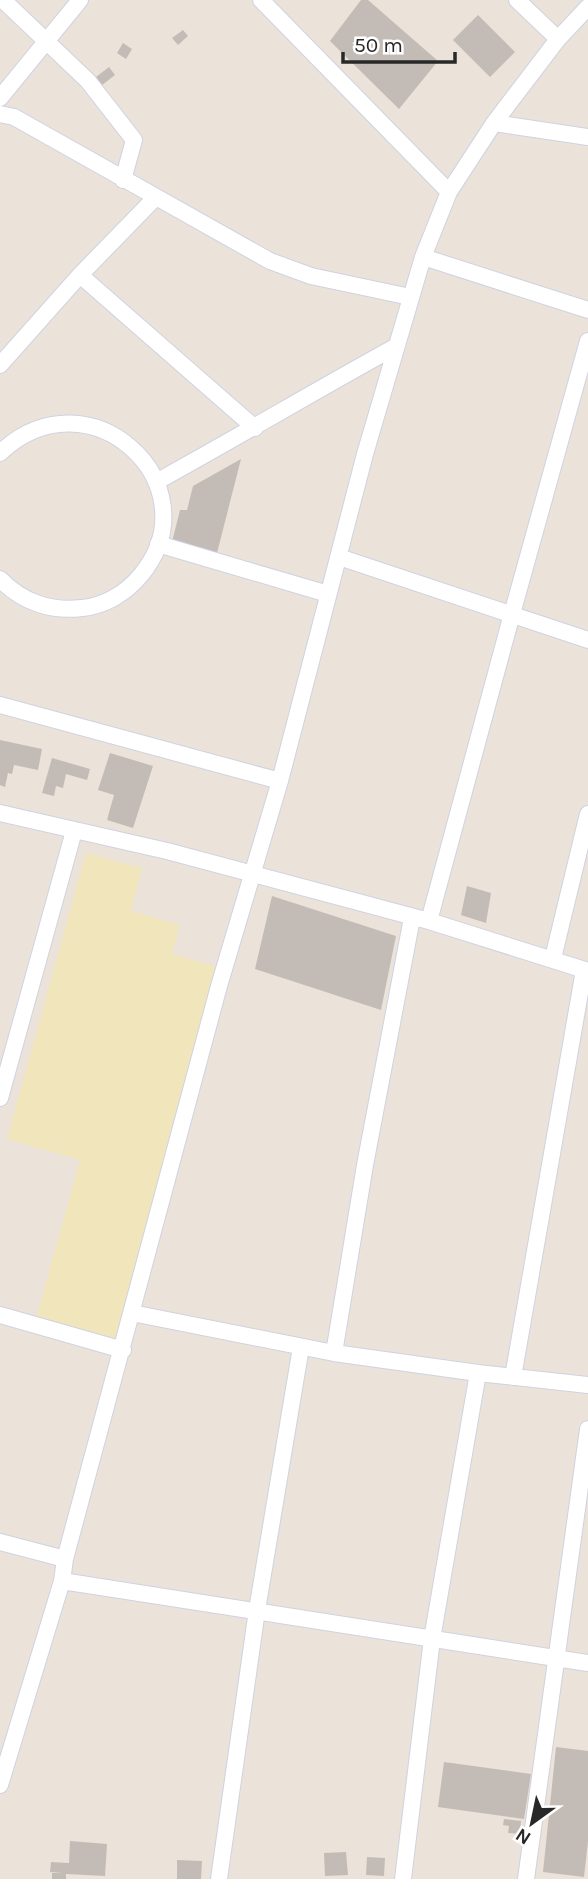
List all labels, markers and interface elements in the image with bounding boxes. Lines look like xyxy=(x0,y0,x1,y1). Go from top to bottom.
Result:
scale bar xyxy=(343,21,455,65)
text: 50 m xyxy=(354,33,403,57)
north arrow xyxy=(497,1788,567,1858)
text: N xyxy=(512,1823,535,1849)

